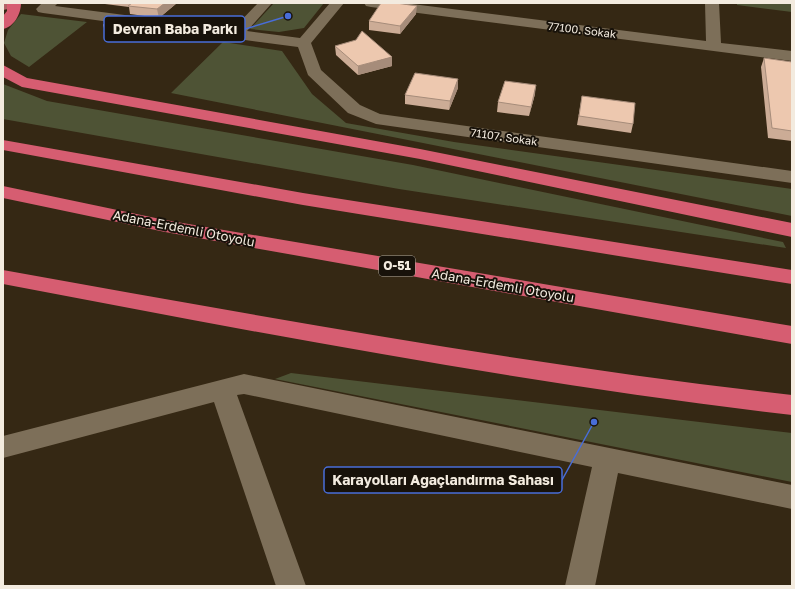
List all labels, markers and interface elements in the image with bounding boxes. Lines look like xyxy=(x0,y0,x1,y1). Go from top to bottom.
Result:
callout: Devran Baba Parkı xyxy=(104,16,245,42)
street label: 77100. Sokak xyxy=(547,19,617,40)
text: Devran Baba Parkı xyxy=(113,20,237,37)
street label: 71107. Sokak xyxy=(470,125,538,148)
street label: Adana-Erdemli Otoyolu xyxy=(112,206,256,250)
road number: O-51 xyxy=(379,256,415,276)
street label: Adana-Erdemli Otoyolu xyxy=(431,265,575,305)
callout: Karayolları Ağaçlandırma Sahası xyxy=(324,467,562,493)
text: Karayolları Ağaçlandırma Sahası xyxy=(332,471,554,488)

